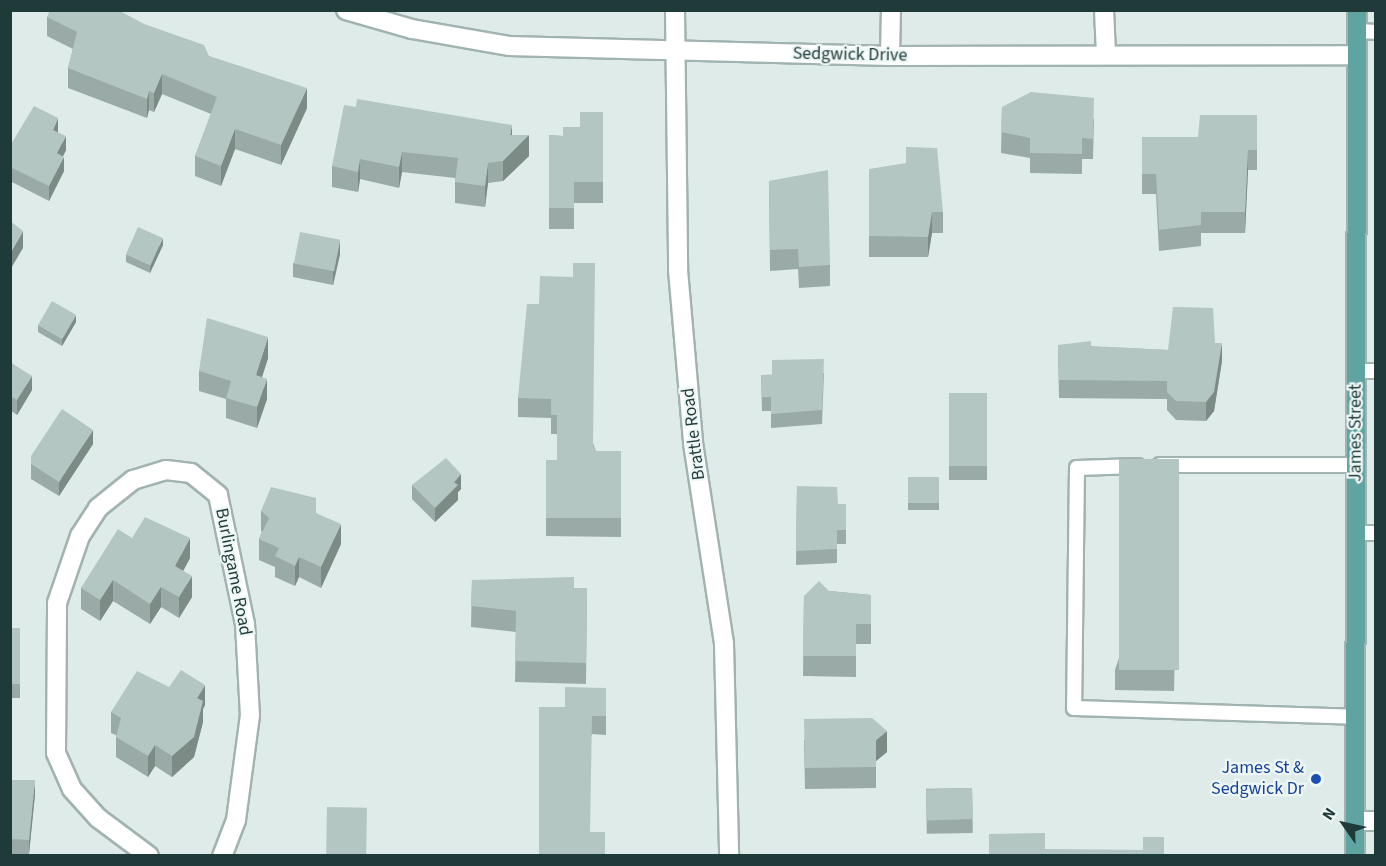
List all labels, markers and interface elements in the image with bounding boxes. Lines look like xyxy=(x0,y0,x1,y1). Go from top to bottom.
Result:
street label: Sedgwick Drive xyxy=(793,43,907,67)
street label: James Street xyxy=(1345,384,1367,482)
street label: Brattle Road xyxy=(678,387,710,481)
street label: Burlingame Road xyxy=(210,506,256,638)
place label: James St & Sedgwick Dr xyxy=(1211,758,1304,800)
marker: James St & Sedgwick Dr xyxy=(1309,772,1323,786)
north arrow xyxy=(1314,794,1374,854)
text: N xyxy=(1317,803,1341,825)

